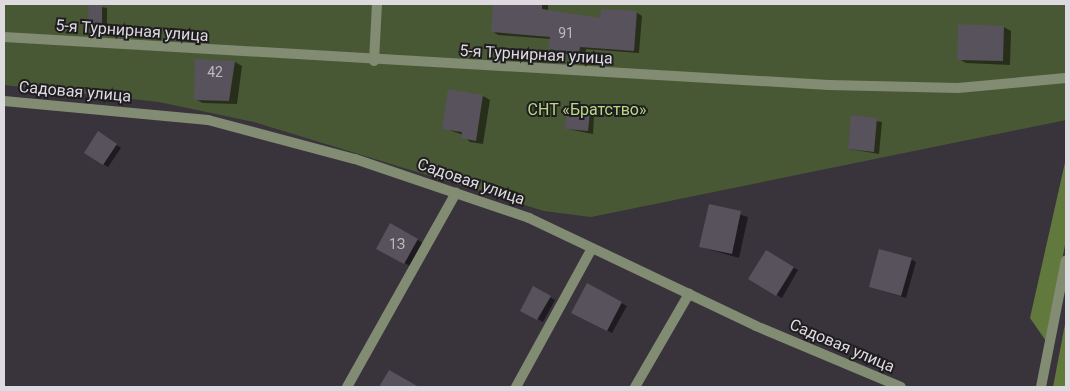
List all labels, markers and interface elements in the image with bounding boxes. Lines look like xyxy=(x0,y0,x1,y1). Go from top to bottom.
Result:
street label: 5-я Турнирная улица xyxy=(55,16,209,46)
house number: 91 xyxy=(558,25,574,41)
street label: 5-я Турнирная улица xyxy=(459,41,613,69)
house number: 42 xyxy=(207,64,223,80)
street label: Садовая улица xyxy=(18,78,132,106)
park label: СНТ «Братство» xyxy=(527,100,647,120)
street label: Садовая улица xyxy=(415,155,527,209)
house number: 1З xyxy=(389,236,405,252)
street label: Садовая улица xyxy=(787,315,897,377)

